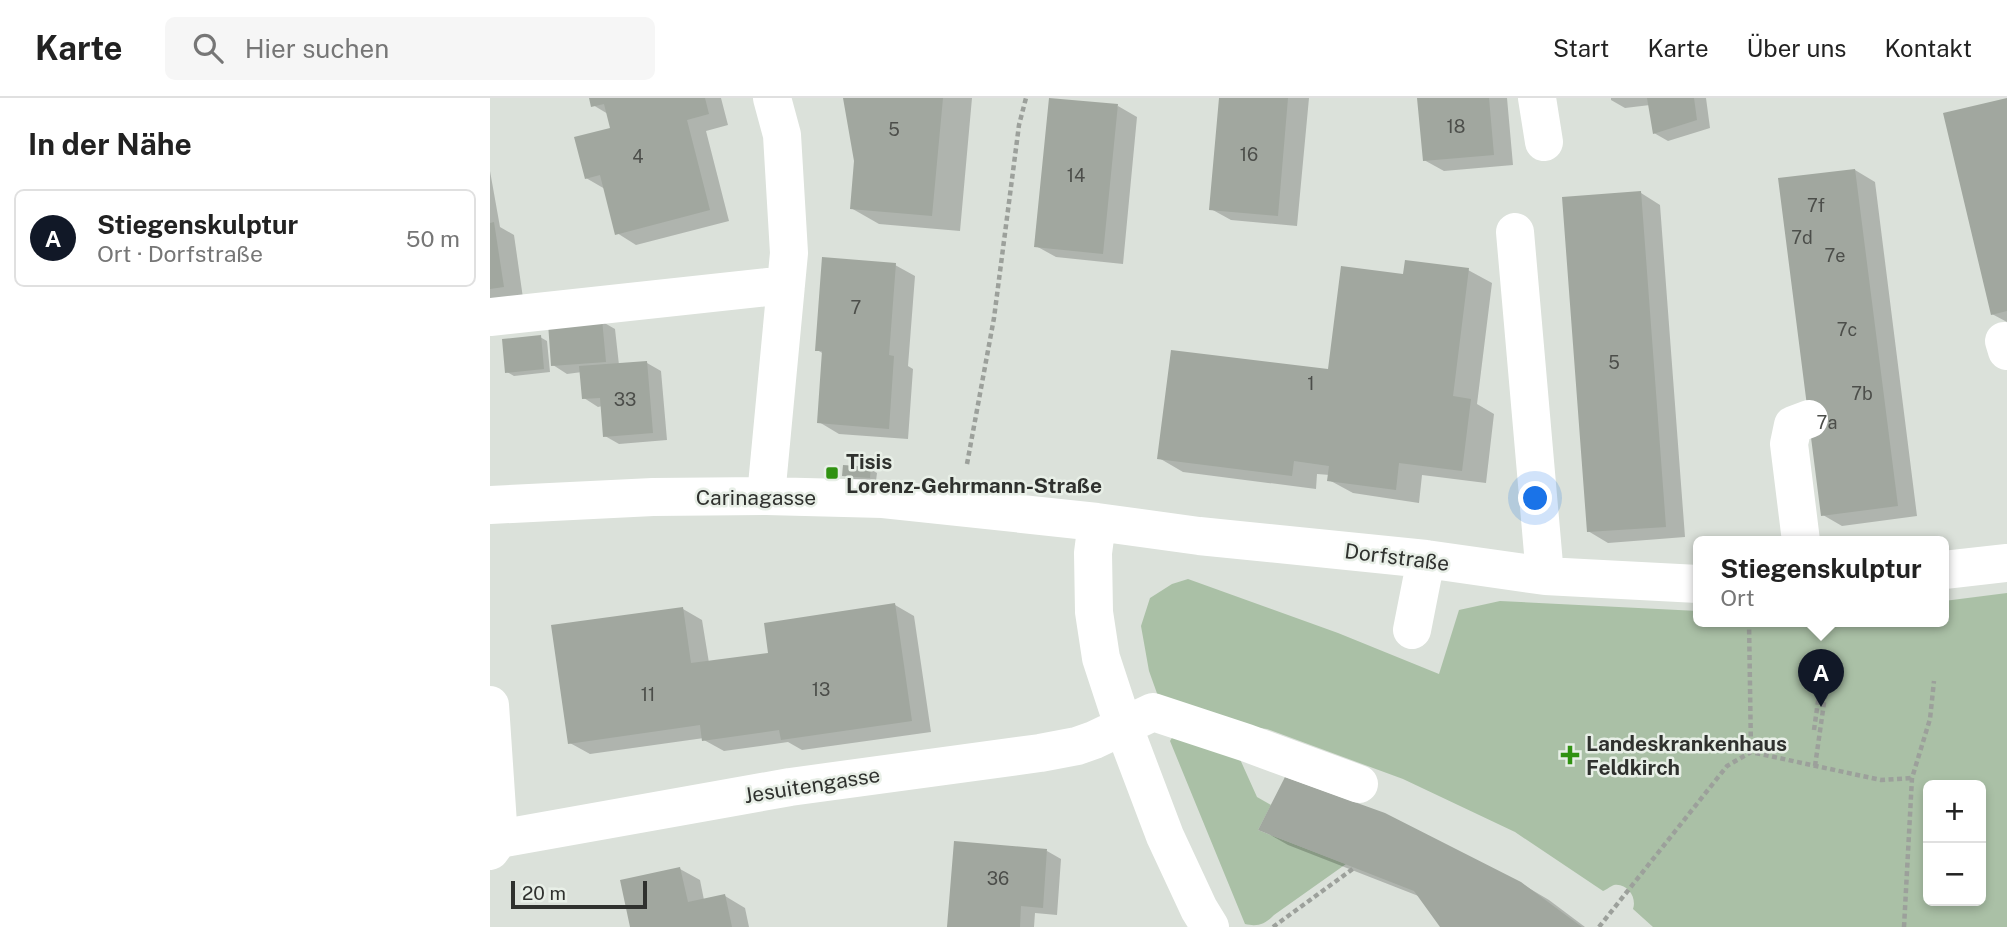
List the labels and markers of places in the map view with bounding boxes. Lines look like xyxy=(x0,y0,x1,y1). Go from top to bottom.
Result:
place label: Tisis Lorenz-Gehrmann-Straße xyxy=(846,449,1102,498)
marker: Tisis Lorenz-Gehrmann-Straße xyxy=(824,465,840,481)
pin: A xyxy=(1798,649,1844,707)
place label: Landeskrankenhaus Feldkirch xyxy=(1586,731,1787,780)
marker: Landeskrankenhaus Feldkirch xyxy=(1560,745,1580,765)

